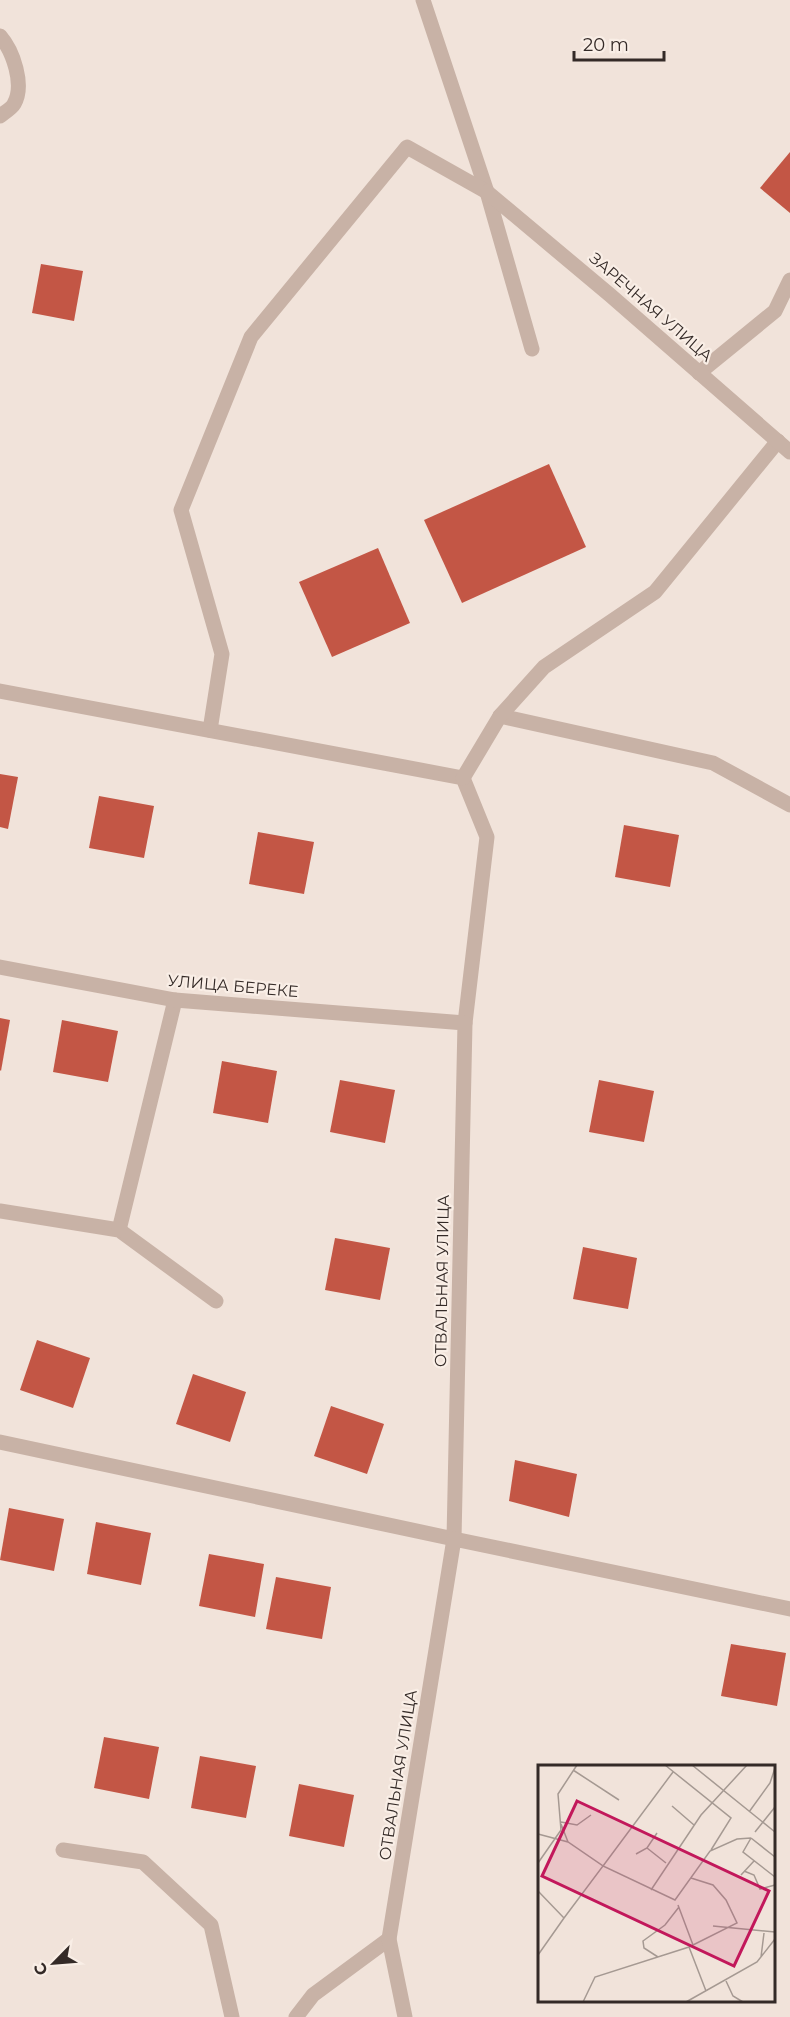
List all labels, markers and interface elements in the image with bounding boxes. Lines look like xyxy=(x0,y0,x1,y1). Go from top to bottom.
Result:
scale bar xyxy=(574,24,664,62)
text: 20 m xyxy=(583,34,629,56)
street label: ЗАРЕЧНАЯ УЛИЦА xyxy=(586,248,716,366)
street label: УЛИЦА БЕРЕКЕ xyxy=(167,971,299,1001)
street label: ОТВАЛЬНАЯ УЛИЦА xyxy=(431,1195,453,1367)
street label: ОТВАЛЬНАЯ УЛИЦА xyxy=(375,1688,421,1862)
inset map xyxy=(538,1765,775,2002)
north arrow xyxy=(24,1933,84,1993)
text: С xyxy=(30,1960,52,1978)

